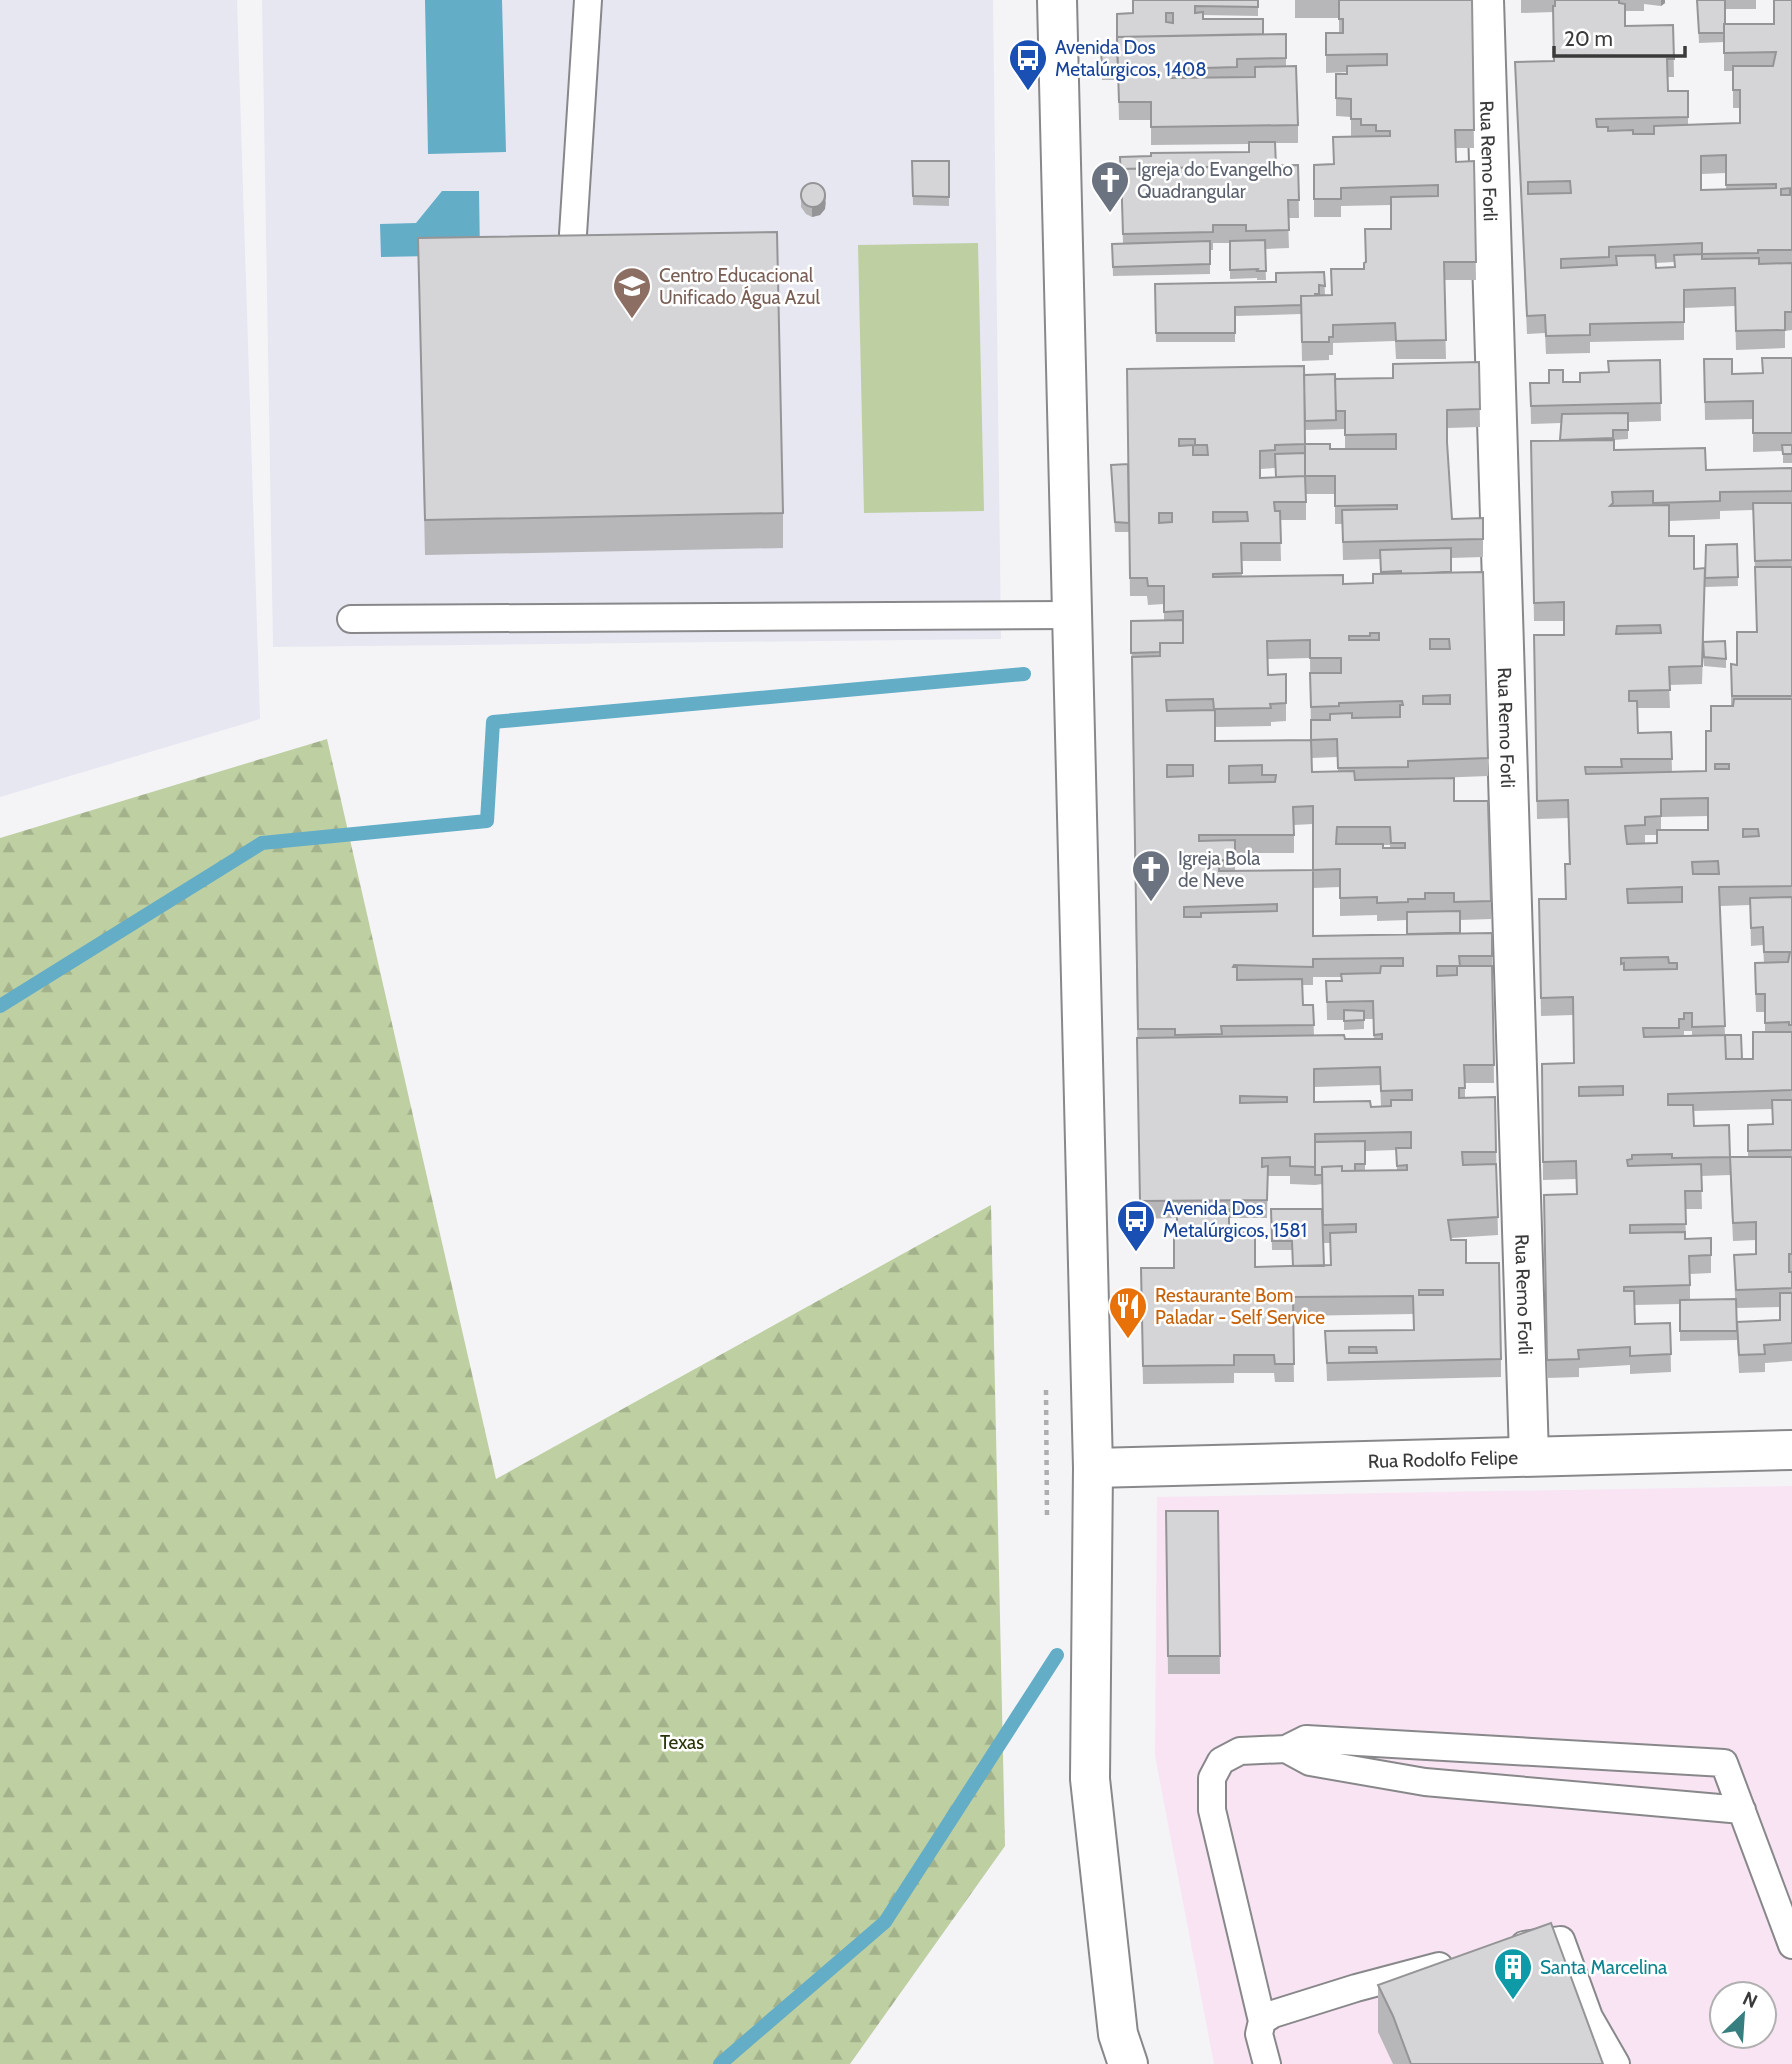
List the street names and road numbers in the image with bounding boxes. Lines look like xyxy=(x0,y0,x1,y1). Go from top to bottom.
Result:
street label: Rua Remo Forli xyxy=(1475,100,1502,222)
street label: Rua Remo Forli xyxy=(1493,667,1519,788)
street label: Rua Remo Forli xyxy=(1510,1234,1537,1355)
street label: Rua Rodolfo Felipe xyxy=(1368,1446,1519,1473)

